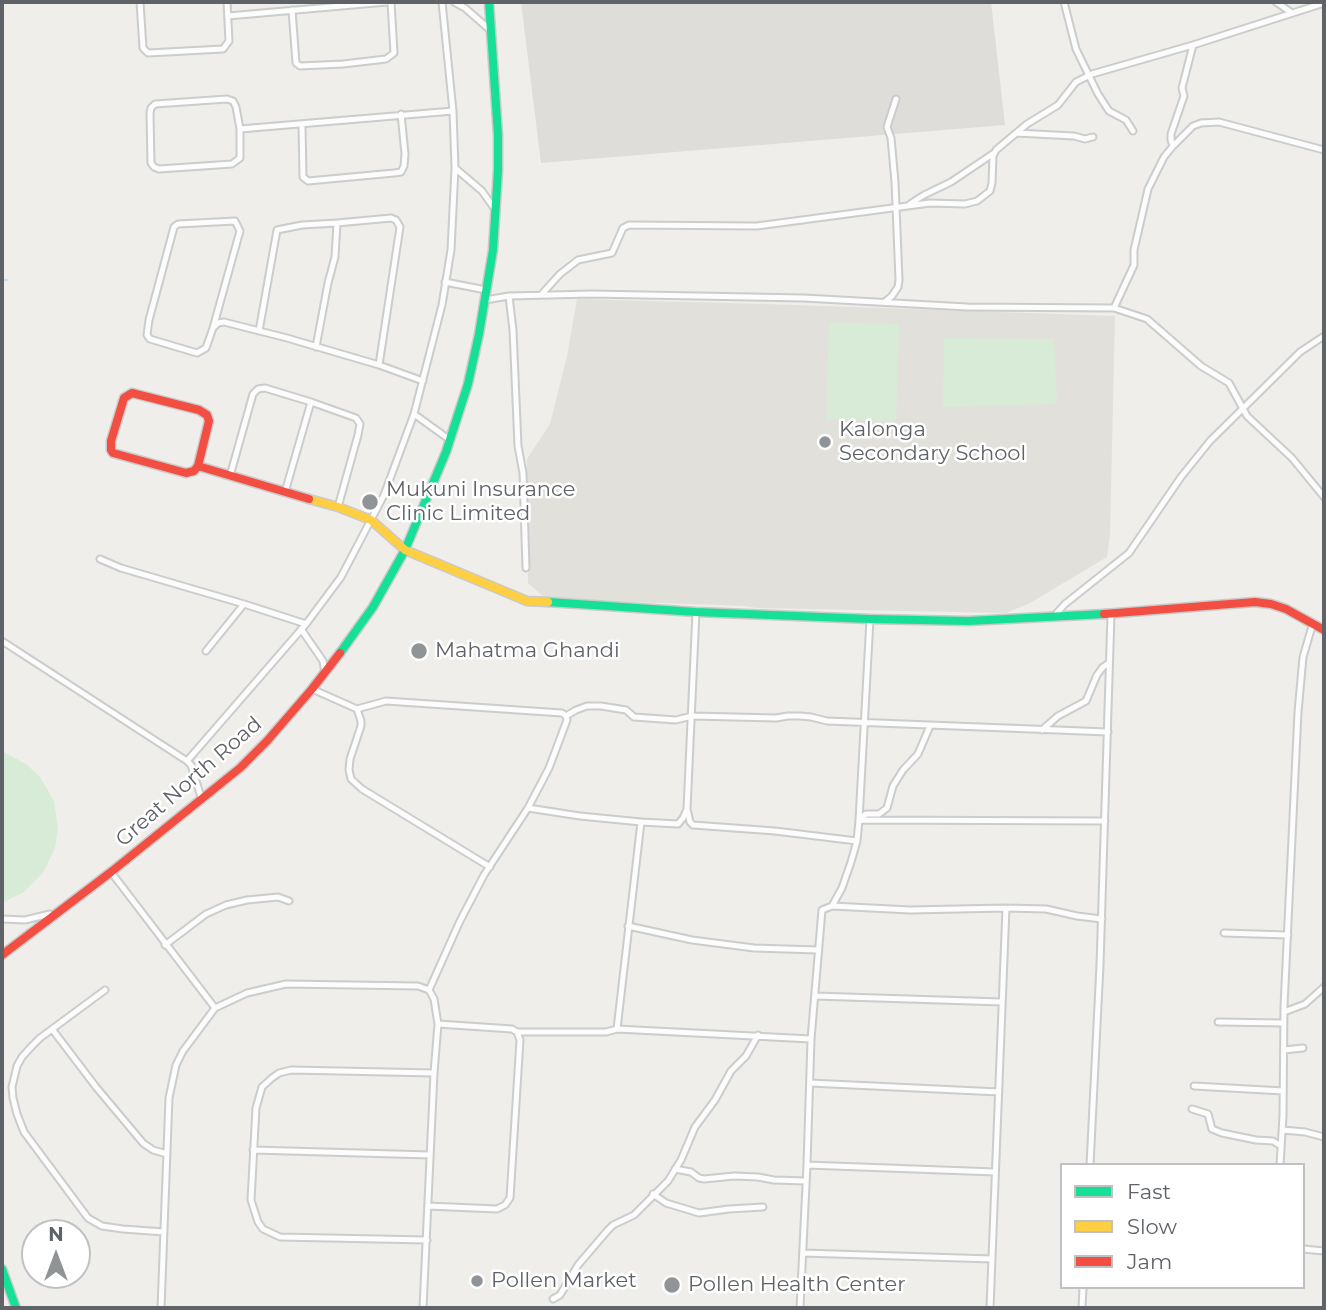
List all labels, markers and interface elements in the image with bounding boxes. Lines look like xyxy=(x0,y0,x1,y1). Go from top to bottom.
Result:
place label: Kalonga Secondary School xyxy=(839,417,1026,467)
marker: Kalonga Secondary School xyxy=(817,434,833,450)
place label: Mukuni Insurance Clinic Limited xyxy=(386,477,575,527)
marker: Mukuni Insurance Clinic Limited xyxy=(360,492,380,512)
place label: Mahatma Ghandi xyxy=(435,638,620,664)
marker: Mahatma Ghandi xyxy=(409,641,429,661)
street label: Great North Road xyxy=(111,712,267,852)
legend xyxy=(1060,1163,1305,1289)
text: Fast xyxy=(1127,1179,1171,1204)
text: Slow xyxy=(1127,1214,1177,1239)
north arrow xyxy=(21,1219,91,1289)
text: N xyxy=(48,1223,64,1246)
text: Jam xyxy=(1127,1249,1172,1274)
place label: Pollen Market xyxy=(491,1268,637,1294)
place label: Pollen Health Center xyxy=(688,1272,906,1298)
marker: Pollen Market xyxy=(469,1273,485,1289)
marker: Pollen Health Center xyxy=(662,1275,682,1295)

